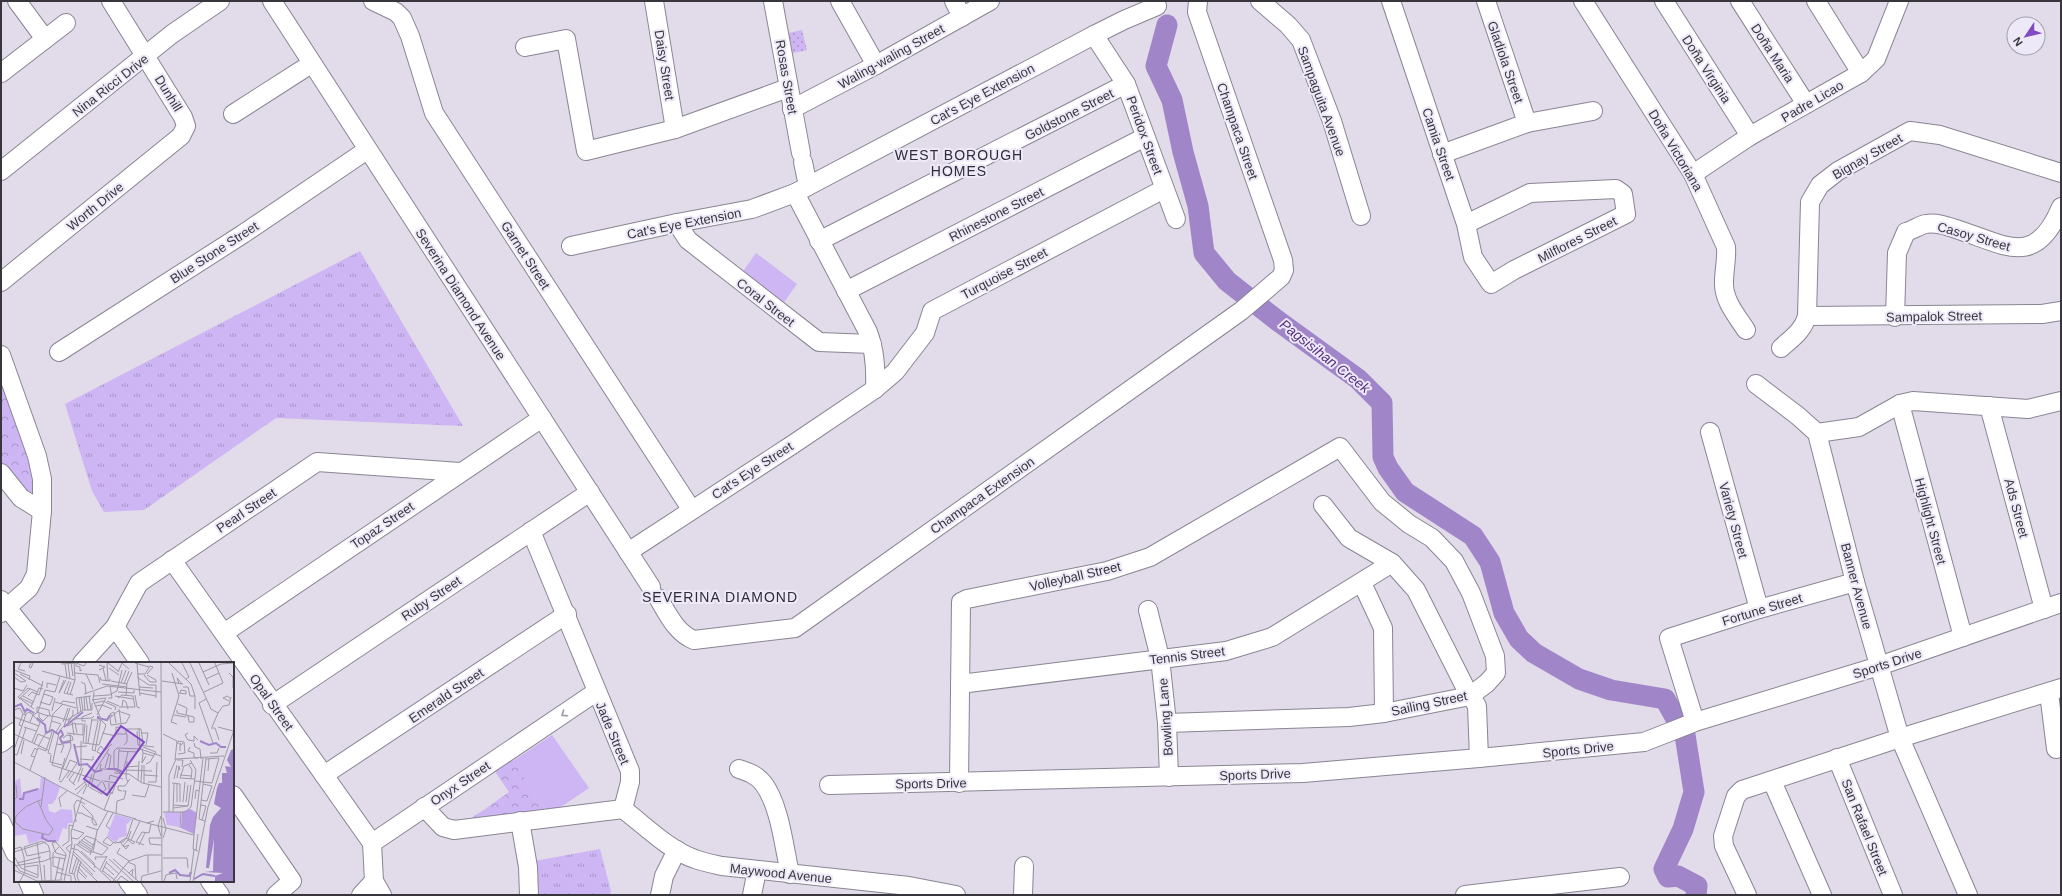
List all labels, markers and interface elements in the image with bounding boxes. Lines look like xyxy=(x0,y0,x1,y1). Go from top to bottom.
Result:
north arrow xyxy=(2006,16,2046,56)
street label: Gladiola Street xyxy=(1484,19,1527,106)
street label: Waling-waling Street xyxy=(836,21,947,92)
street label: Doña Maria xyxy=(1748,21,1798,86)
street label: Daisy Street xyxy=(652,29,678,102)
street label: Doña Virginia xyxy=(1679,33,1734,107)
text: N xyxy=(2011,35,2025,48)
street label: Rosas Street xyxy=(773,39,800,116)
street label: Sampaguita Avenue xyxy=(1295,44,1348,158)
street label: Nina Ricci Drive xyxy=(69,51,151,120)
street label: Cat's Eye Extension xyxy=(928,61,1037,128)
street label: Dunhill xyxy=(152,72,186,114)
street label: Padre Licao xyxy=(1778,78,1846,125)
street label: Champaca Street xyxy=(1214,81,1261,182)
street label: Goldstone Street xyxy=(1022,85,1116,143)
street label: Peridox Street xyxy=(1123,94,1166,177)
street label: Camia Street xyxy=(1419,106,1458,183)
street label: Doña Victoriana xyxy=(1645,107,1706,194)
street label: Bignay Street xyxy=(1830,130,1905,182)
district label: WEST BOROUGH HOMES xyxy=(895,147,1023,179)
street label: Worth Drive xyxy=(64,179,127,234)
street label: Rhinestone Street xyxy=(946,184,1046,245)
street label: Cat's Eye Extension xyxy=(626,205,742,242)
street label: Milflores Street xyxy=(1535,213,1620,266)
street label: Blue Stone Street xyxy=(167,218,261,286)
street label: Garnet Street xyxy=(498,218,553,292)
street label: Casoy Street xyxy=(1936,219,2012,254)
street label: Severina Diamond Avenue xyxy=(412,226,509,363)
street label: Turquoise Street xyxy=(958,244,1050,303)
street label: Coral Street xyxy=(734,275,798,330)
street label: Sampalok Street xyxy=(1886,308,1983,325)
water label: Pagsisihan Creek xyxy=(1277,316,1374,397)
street label: Cat's Eye Street xyxy=(709,438,796,502)
street label: Champaca Extension xyxy=(927,454,1037,537)
street label: Highlight Street xyxy=(1912,476,1949,566)
street label: Ads Street xyxy=(2001,477,2032,540)
street label: Variety Street xyxy=(1716,481,1751,560)
street label: Pearl Street xyxy=(214,485,279,536)
street label: Topaz Street xyxy=(348,499,417,552)
street label: Banner Avenue xyxy=(1838,541,1875,631)
street label: Volleyball Street xyxy=(1028,559,1123,594)
street label: Ruby Street xyxy=(399,573,464,624)
district label: SEVERINA DIAMOND xyxy=(642,589,798,605)
street label: Fortune Street xyxy=(1720,590,1804,629)
street label: Tennis Street xyxy=(1148,643,1226,668)
street label: Sports Drive xyxy=(1851,645,1923,682)
inset map xyxy=(14,662,234,882)
street label: Emerald Street xyxy=(406,665,487,726)
street label: Opal Street xyxy=(247,671,297,734)
street label: Bowling Lane xyxy=(1155,678,1176,756)
street label: Sailing Street xyxy=(1390,688,1469,719)
street label: Jade Street xyxy=(593,700,633,767)
one-way arrow xyxy=(561,709,568,717)
street label: Sports Drive xyxy=(1542,738,1614,761)
street label: Onyx Street xyxy=(428,758,493,809)
street label: Sports Drive xyxy=(1219,766,1291,783)
street label: Sports Drive xyxy=(895,775,967,792)
street label: San Rafael Street xyxy=(1838,777,1891,878)
street label: Maywood Avenue xyxy=(729,861,833,886)

